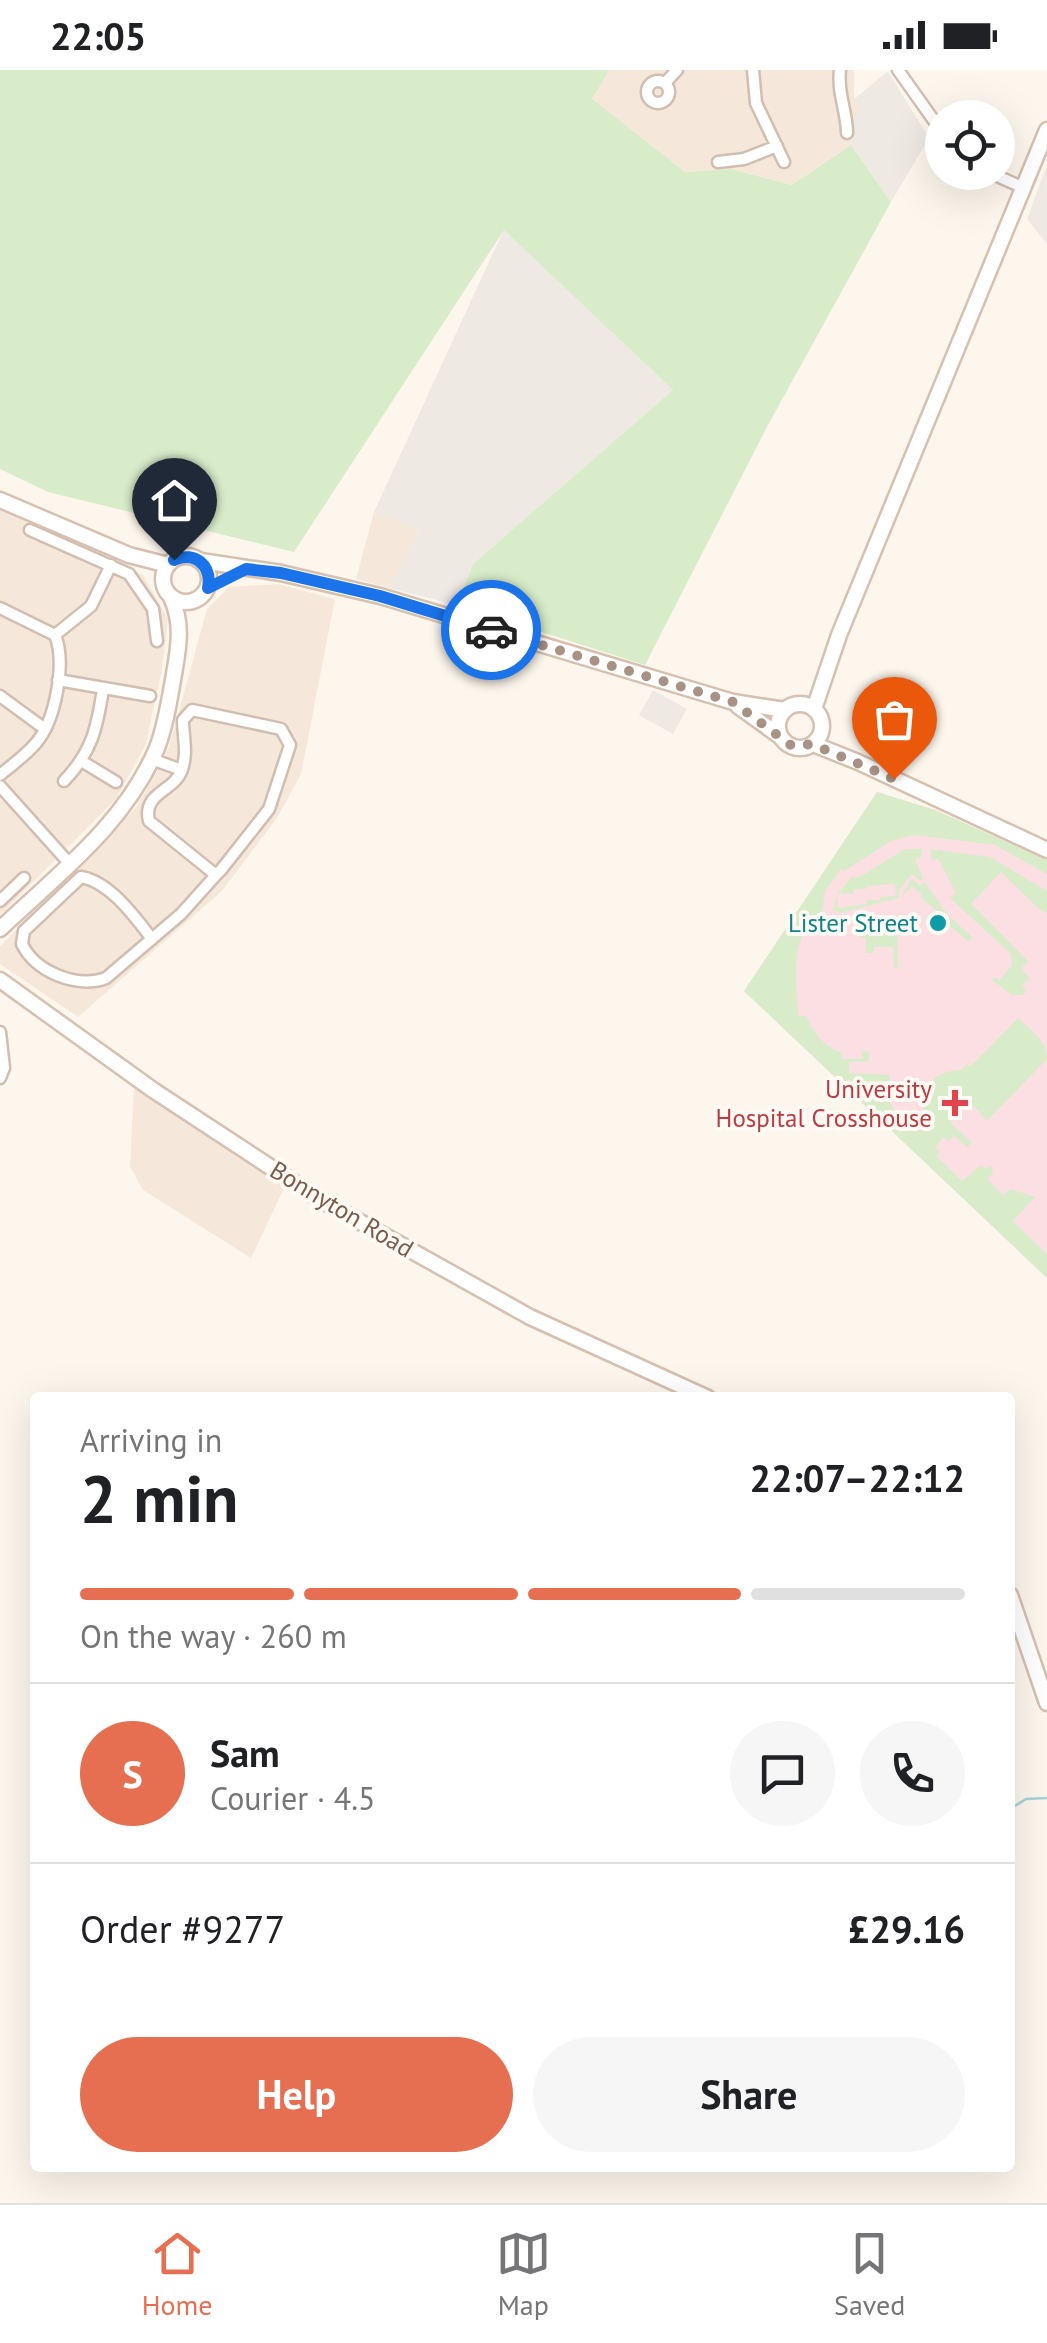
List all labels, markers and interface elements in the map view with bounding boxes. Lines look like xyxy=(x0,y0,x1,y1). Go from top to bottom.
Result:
text: 22:05 xyxy=(50,11,146,60)
map controls xyxy=(925,100,1015,190)
button: locate xyxy=(925,100,1015,190)
pin xyxy=(132,458,217,561)
icon: home xyxy=(147,473,202,528)
courier xyxy=(441,580,541,680)
icon: car xyxy=(464,603,519,658)
pin xyxy=(852,677,937,780)
icon: bag xyxy=(867,692,922,747)
place label: Lister Street xyxy=(788,907,919,939)
marker: Lister Street xyxy=(927,912,949,934)
place label: University Hospital Crosshouse xyxy=(716,1073,932,1134)
marker: University Hospital Crosshouse xyxy=(942,1090,968,1116)
street label: Bonnyton Road xyxy=(264,1154,420,1264)
text: Arriving in xyxy=(80,1419,222,1461)
text: 22:07–22:12 xyxy=(750,1453,965,1502)
text: 2 min xyxy=(80,1456,239,1540)
text: On the way · 260 m xyxy=(80,1615,347,1657)
button: chat xyxy=(730,1721,835,1826)
button: phone xyxy=(860,1721,965,1826)
text: Sam xyxy=(210,1728,280,1777)
text: S xyxy=(122,1749,143,1798)
text: Courier · 4.5 xyxy=(210,1777,376,1819)
text: Order #9277 xyxy=(80,1904,285,1953)
text: £29.16 xyxy=(848,1904,965,1953)
button: Help xyxy=(80,2037,513,2152)
button: Share xyxy=(533,2037,965,2152)
tab: Home xyxy=(142,2226,212,2323)
tab: Map xyxy=(496,2226,551,2323)
tab: Saved xyxy=(834,2226,905,2323)

